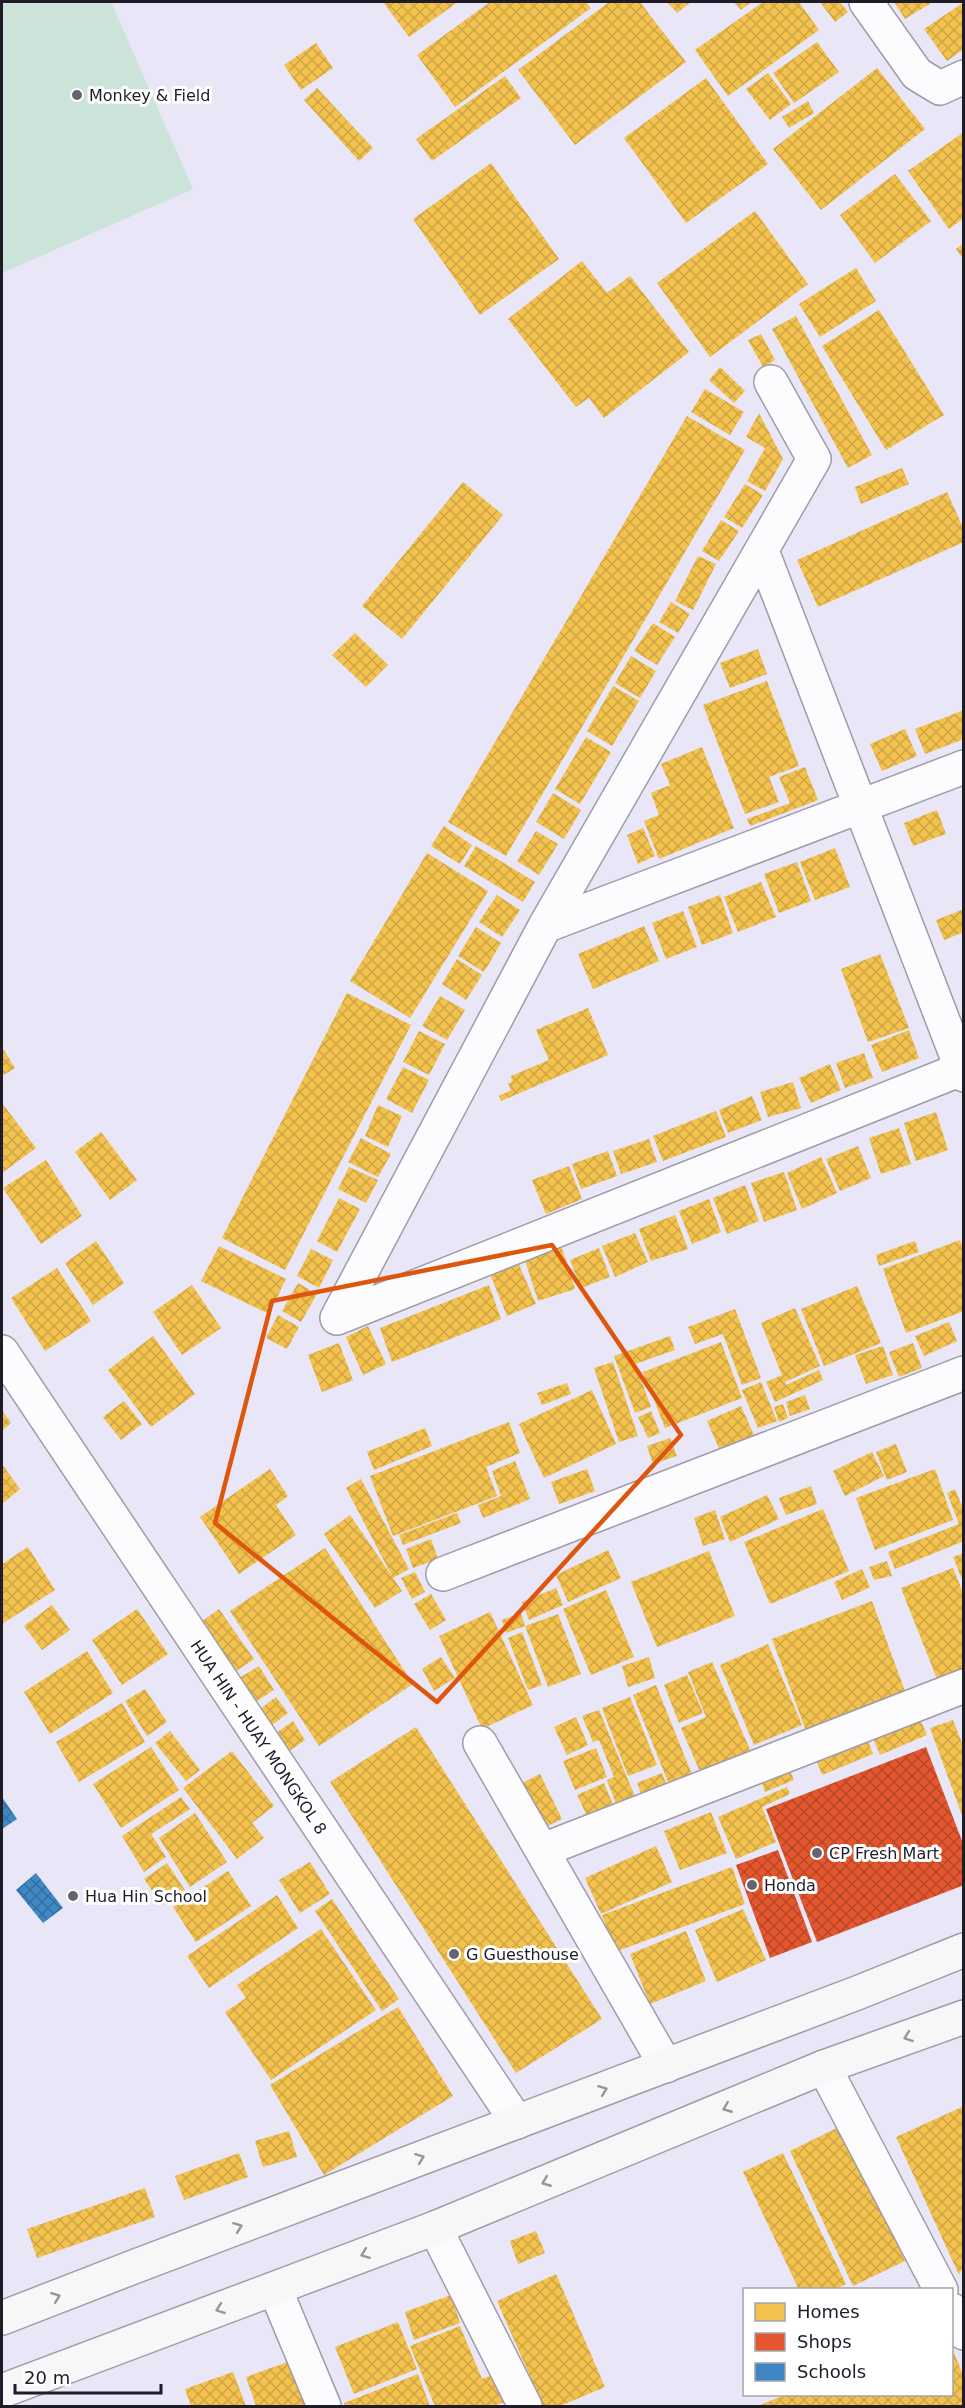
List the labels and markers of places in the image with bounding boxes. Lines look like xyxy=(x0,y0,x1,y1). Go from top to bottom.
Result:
place label: Monkey & Field xyxy=(89,86,210,105)
marker: Monkey & Field xyxy=(70,88,84,102)
place label: CP Fresh Mart xyxy=(829,1844,939,1863)
marker: CP Fresh Mart xyxy=(810,1846,824,1860)
place label: Honda xyxy=(764,1876,816,1895)
marker: Honda xyxy=(745,1878,759,1892)
place label: Hua Hin School xyxy=(85,1887,207,1906)
marker: Hua Hin School xyxy=(66,1889,80,1903)
place label: G Guesthouse xyxy=(466,1945,579,1964)
marker: G Guesthouse xyxy=(447,1947,461,1961)

